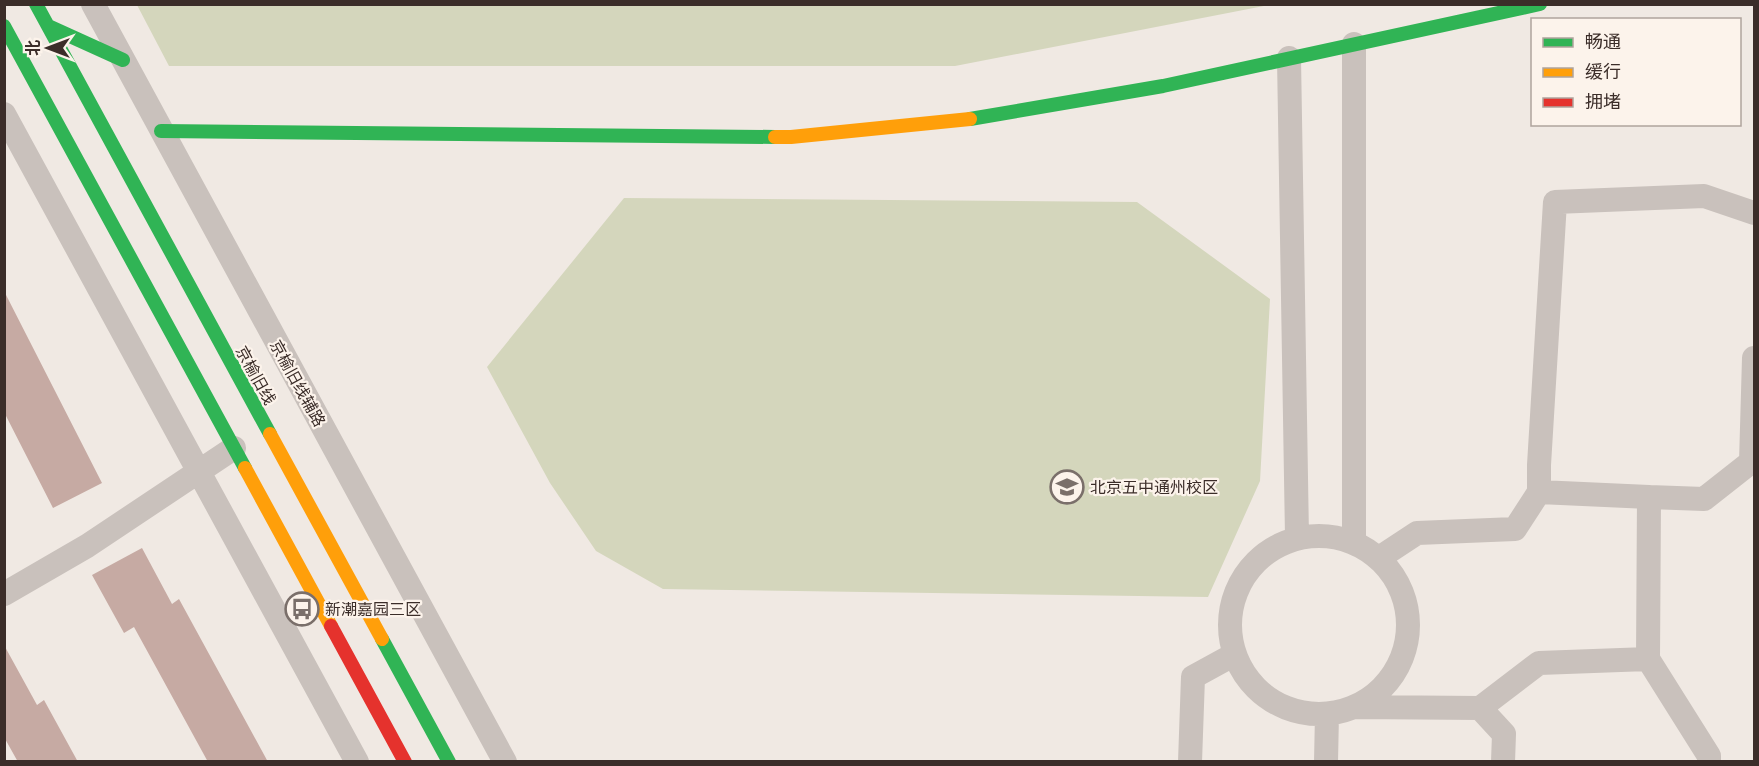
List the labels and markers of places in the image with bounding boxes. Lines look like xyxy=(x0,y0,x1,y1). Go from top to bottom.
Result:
school or university icon: 北京五中通州校区 xyxy=(1049,469,1085,505)
place label: 北京五中通州校区 xyxy=(1090,478,1218,497)
bus stop icon: 新潮嘉园三区 xyxy=(284,591,320,627)
place label: 新潮嘉园三区 xyxy=(325,600,421,619)

